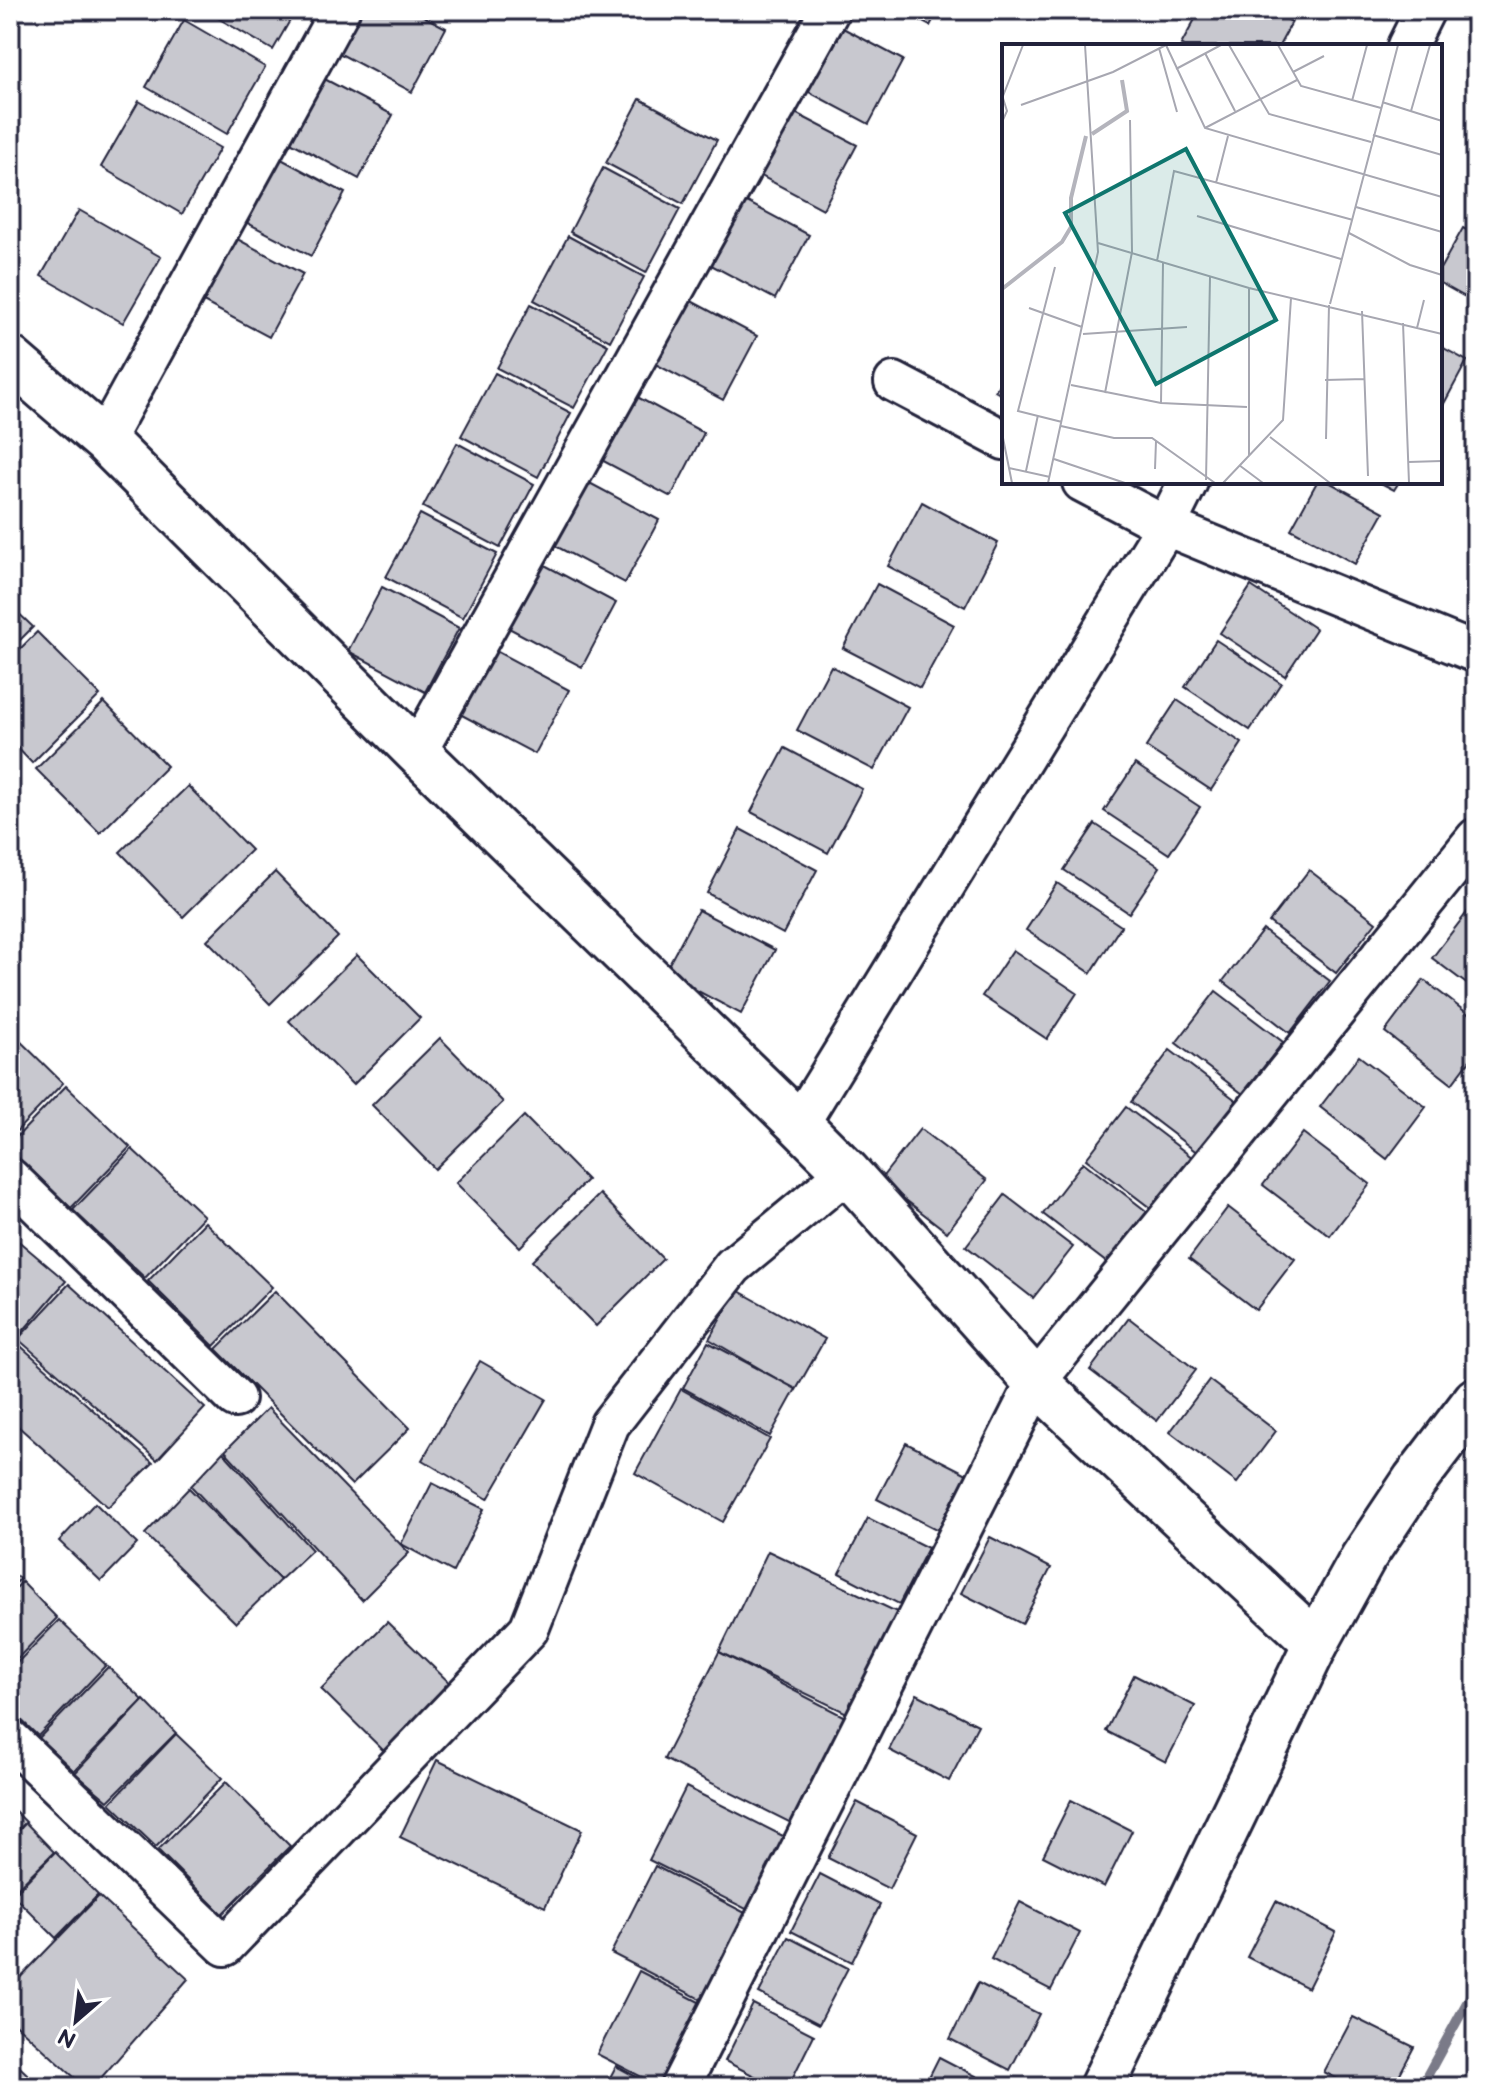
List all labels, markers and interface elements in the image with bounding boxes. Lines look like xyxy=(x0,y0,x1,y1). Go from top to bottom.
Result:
inset map xyxy=(1002,44,1442,484)
north arrow xyxy=(36,1981,116,2061)
text: N xyxy=(54,2022,81,2053)

